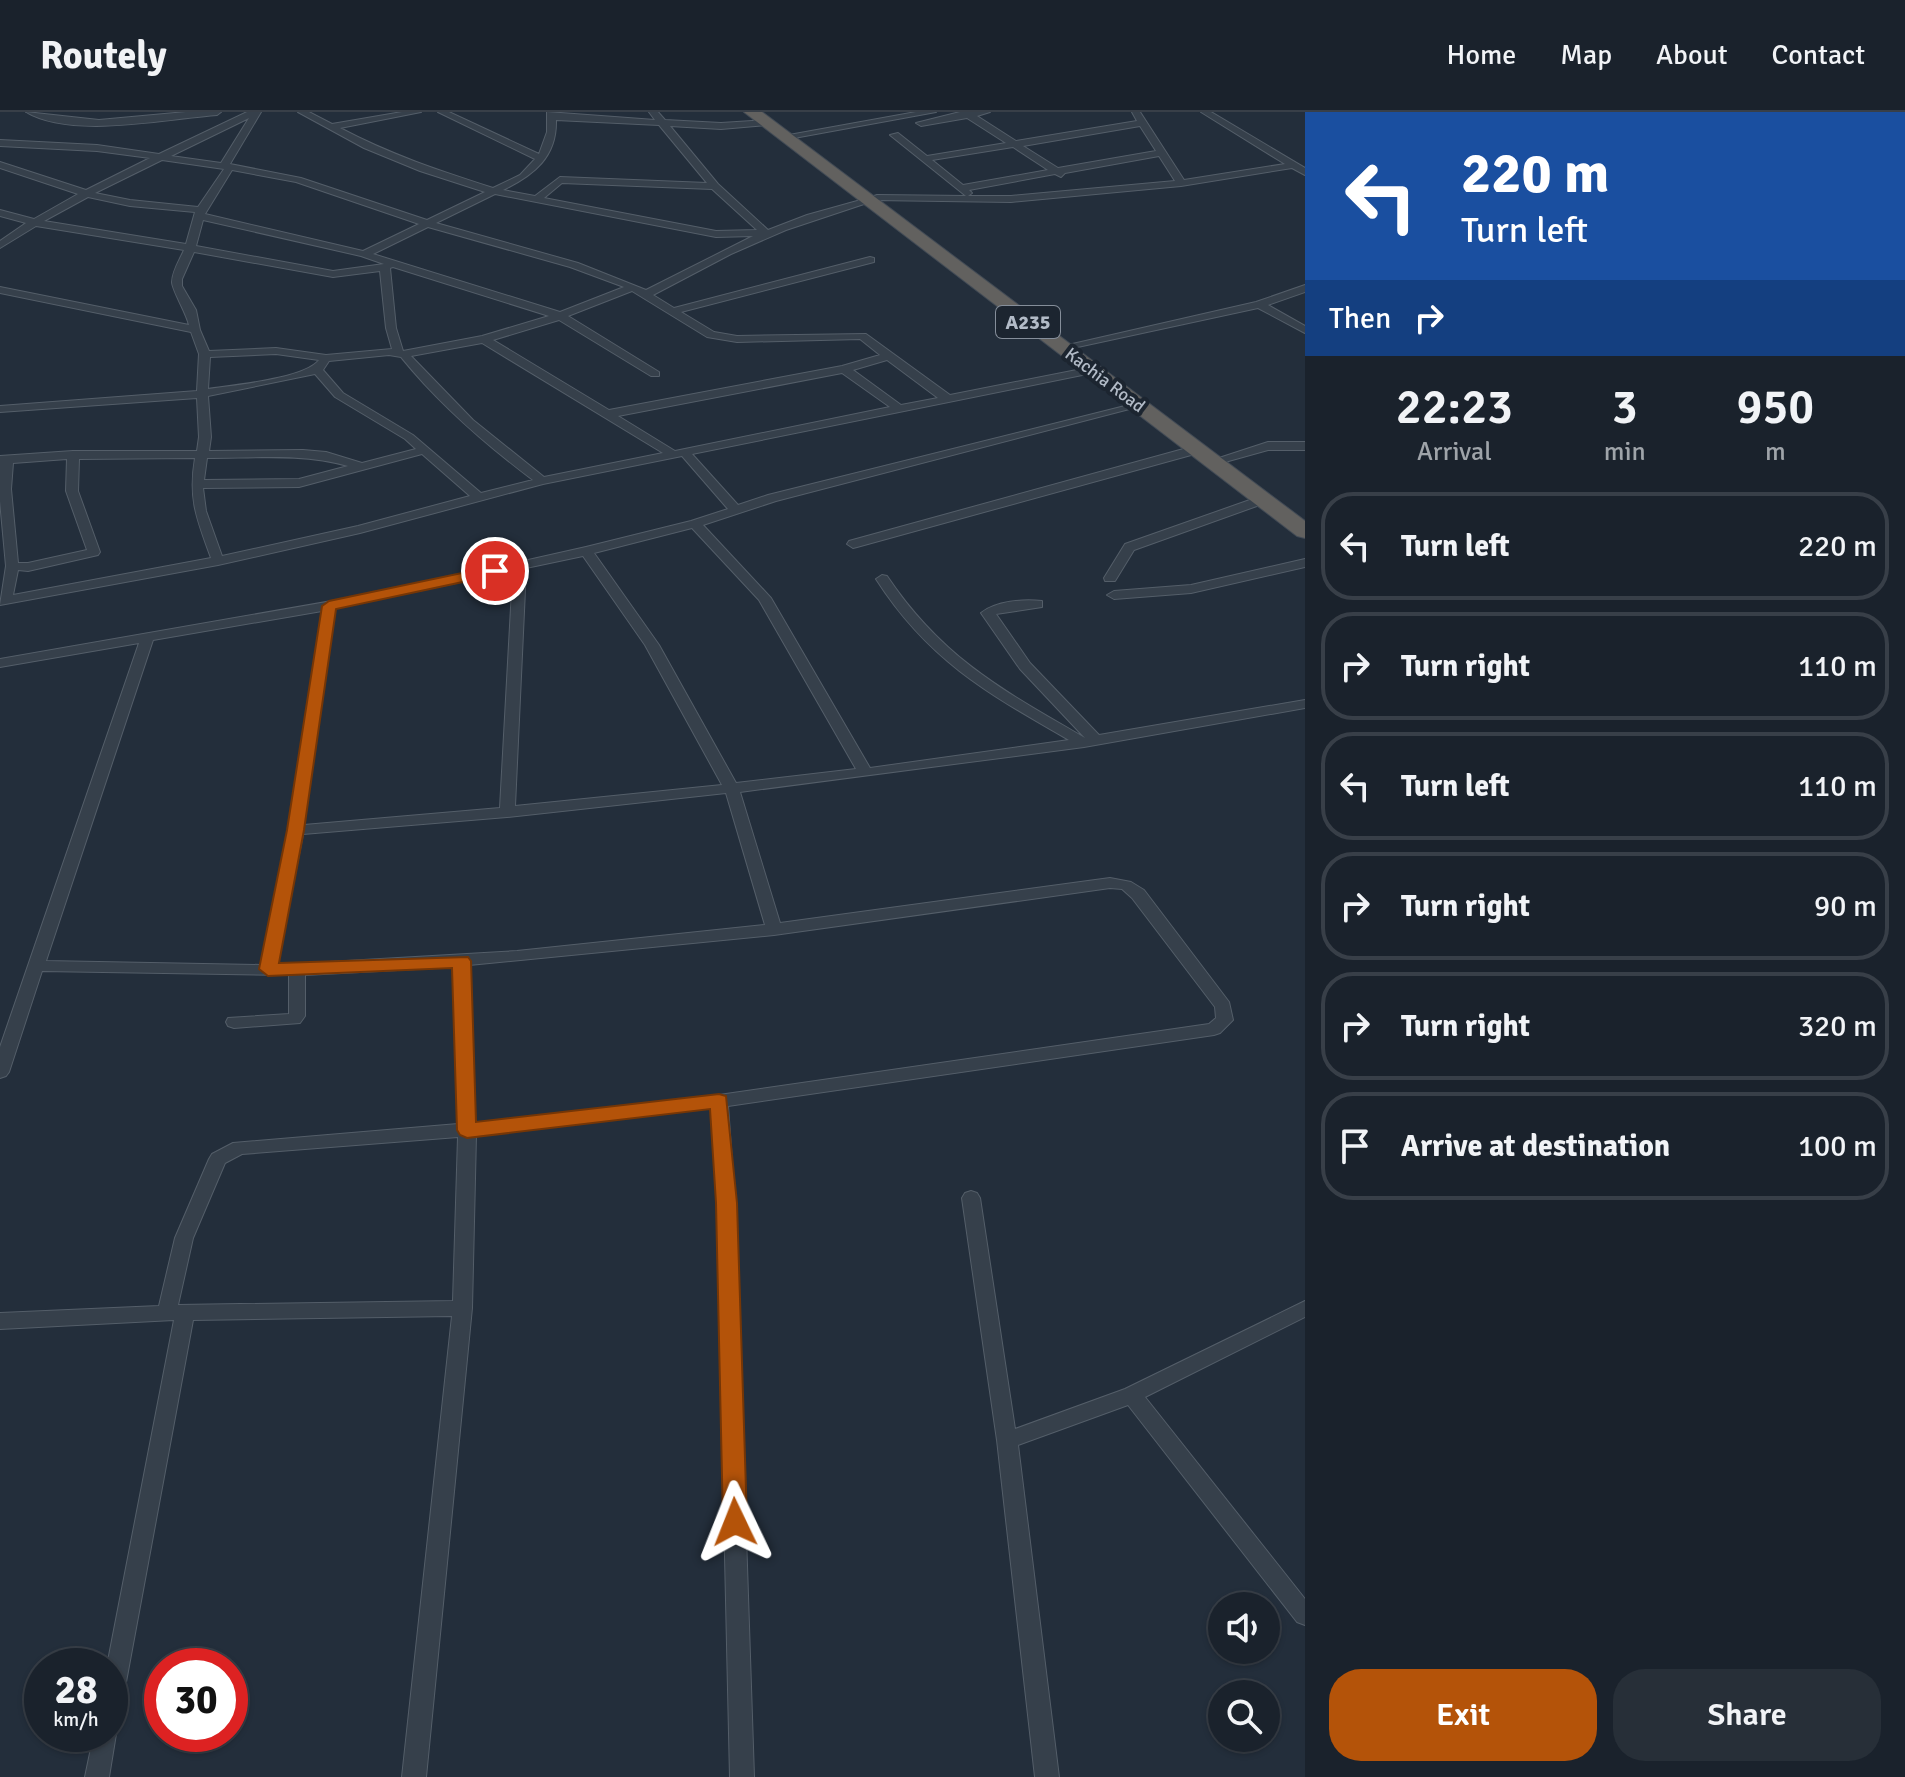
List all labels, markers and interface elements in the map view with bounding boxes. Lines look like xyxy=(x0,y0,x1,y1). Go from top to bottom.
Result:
text: Routely xyxy=(40,32,167,79)
text: Home xyxy=(1447,38,1516,72)
text: Map xyxy=(1560,38,1612,72)
text: About xyxy=(1656,38,1728,72)
text: Contact xyxy=(1772,38,1865,72)
text: 220 m xyxy=(1461,139,1609,208)
icon: left xyxy=(1329,144,1433,248)
text: Turn left xyxy=(1461,208,1588,253)
icon: right xyxy=(1407,296,1451,340)
text: Then xyxy=(1329,300,1391,337)
road number: A235 xyxy=(996,306,1060,338)
street label: Kachia Road xyxy=(1061,343,1149,417)
text: 22:23 xyxy=(1396,378,1513,437)
text: 3 xyxy=(1612,378,1638,437)
text: 950 xyxy=(1736,378,1814,437)
text: Arrival xyxy=(1417,436,1492,468)
text: min xyxy=(1604,436,1646,468)
text: m xyxy=(1765,436,1786,468)
icon: left xyxy=(1333,524,1377,568)
text: Turn left xyxy=(1401,528,1510,565)
text: 220 m xyxy=(1798,528,1877,565)
pin xyxy=(461,537,529,605)
icon: arrive xyxy=(473,549,517,593)
icon: right xyxy=(1333,644,1377,688)
text: Turn right xyxy=(1401,648,1530,685)
text: 110 m xyxy=(1798,648,1877,685)
icon: left xyxy=(1333,764,1377,808)
text: Turn left xyxy=(1401,768,1510,805)
text: 110 m xyxy=(1798,768,1877,805)
icon: right xyxy=(1333,884,1377,928)
text: Turn right xyxy=(1401,888,1530,925)
text: 90 m xyxy=(1814,888,1877,925)
icon: right xyxy=(1333,1004,1377,1048)
text: Turn right xyxy=(1401,1008,1530,1045)
text: 320 m xyxy=(1798,1008,1877,1045)
icon: arrive xyxy=(1333,1124,1377,1168)
text: Arrive at destination xyxy=(1401,1128,1670,1165)
text: 100 m xyxy=(1798,1128,1877,1165)
position arrow xyxy=(693,1480,777,1564)
map controls xyxy=(1208,1592,1280,1752)
button: sound xyxy=(1208,1592,1280,1664)
speed limit sign: 30 xyxy=(144,1648,248,1752)
text: 28 xyxy=(54,1665,98,1715)
button: Exit xyxy=(1329,1669,1597,1761)
button: Share xyxy=(1613,1669,1881,1761)
button: search xyxy=(1208,1680,1280,1752)
text: km/h xyxy=(53,1707,99,1732)

